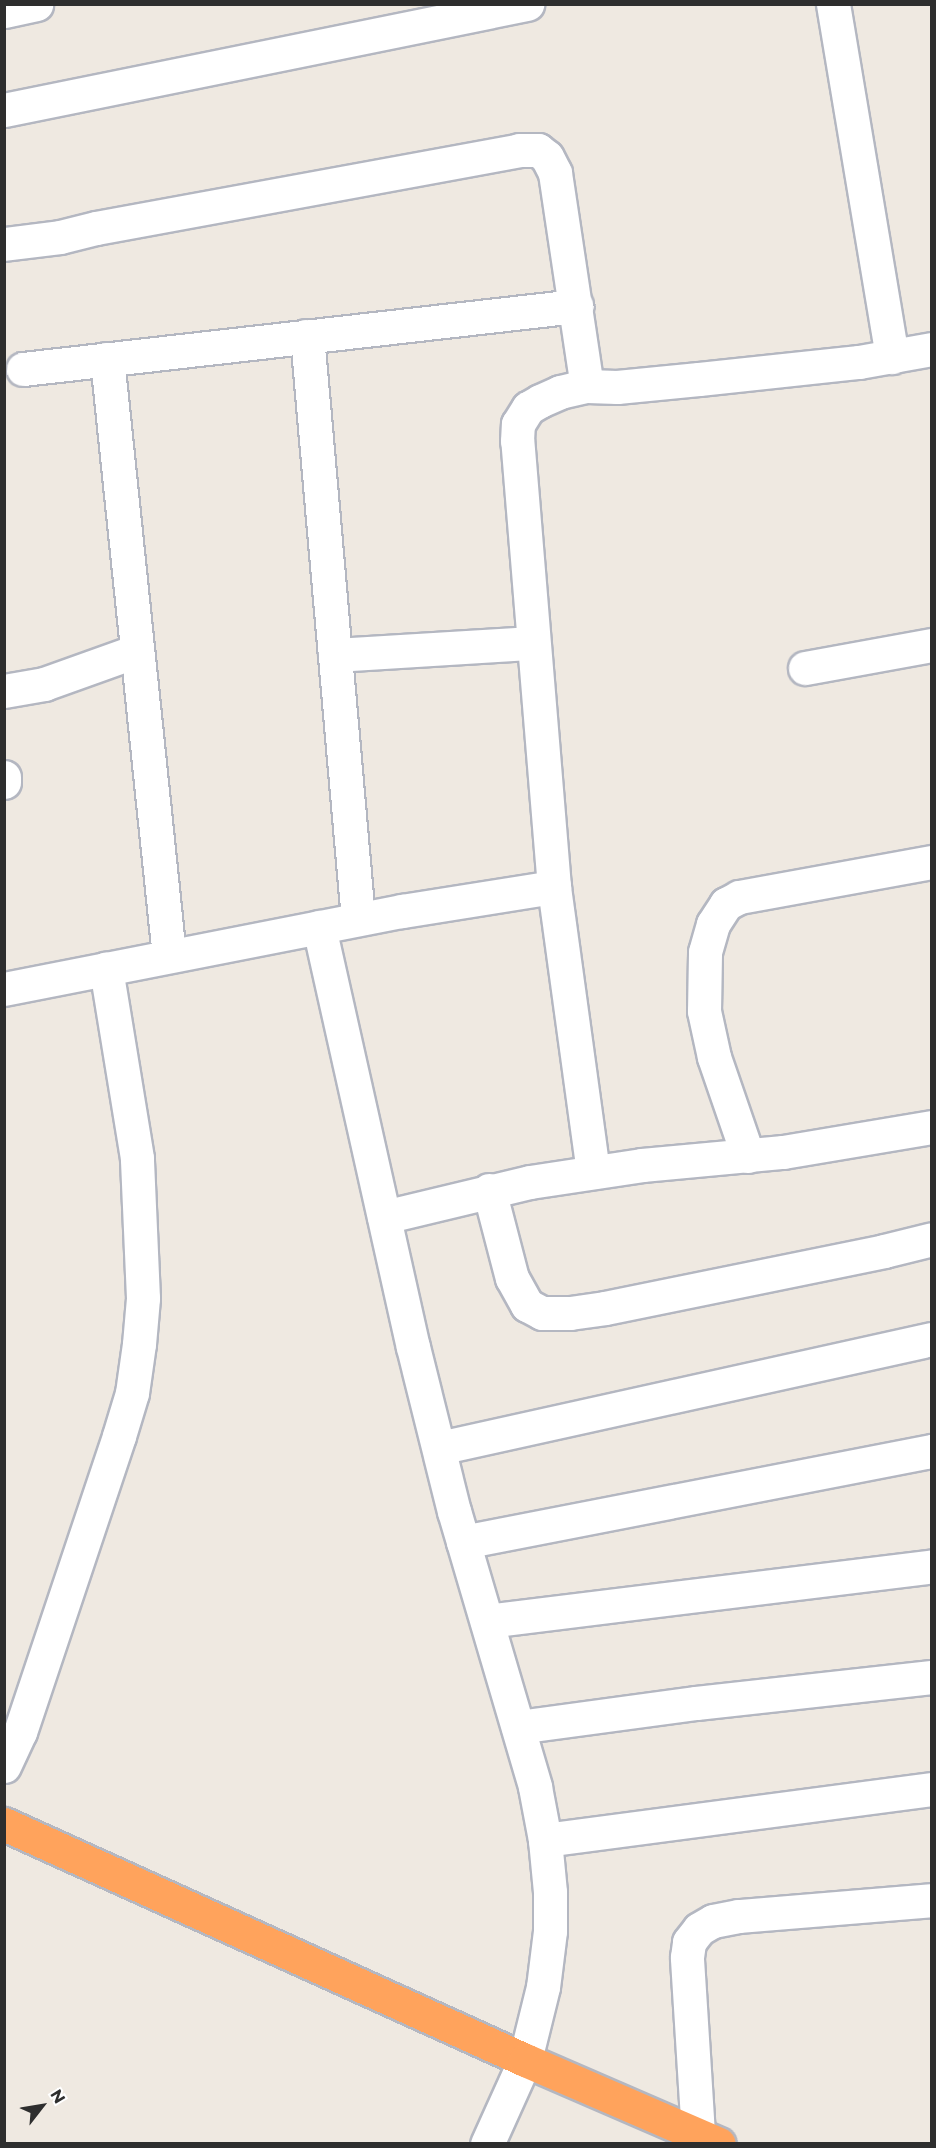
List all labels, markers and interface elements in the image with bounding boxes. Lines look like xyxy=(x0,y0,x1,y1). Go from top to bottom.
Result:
north arrow xyxy=(12,2076,72,2136)
text: N xyxy=(46,2086,69,2107)

